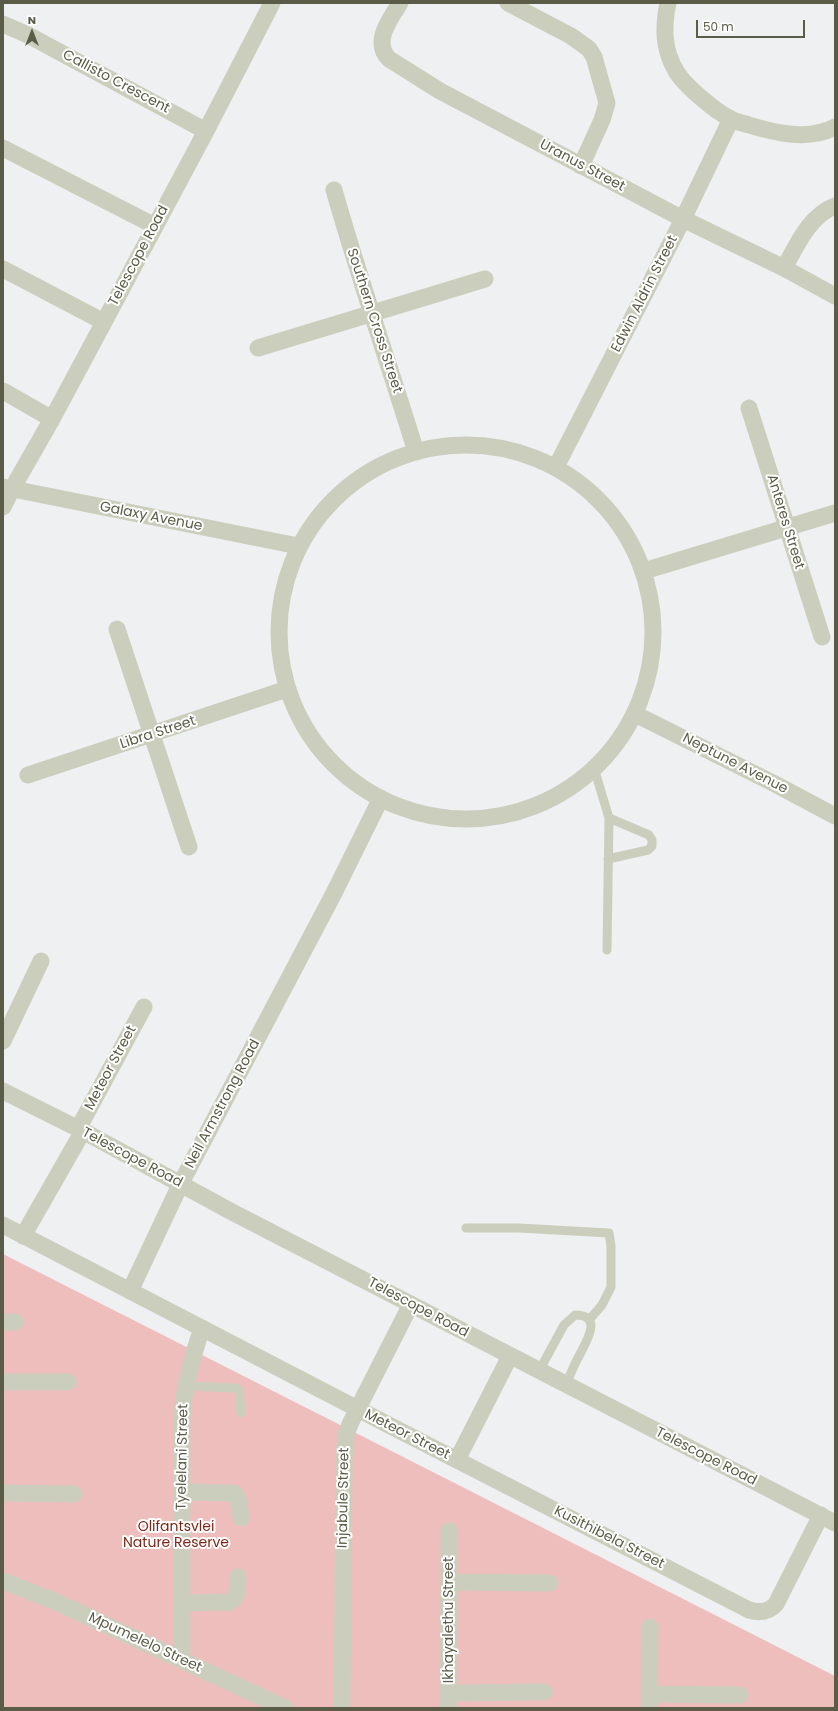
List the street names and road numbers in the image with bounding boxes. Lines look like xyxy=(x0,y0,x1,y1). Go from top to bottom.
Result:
street label: Callisto Crescent xyxy=(60,47,172,117)
street label: Uranus Street xyxy=(537,136,627,196)
street label: Telescope Road xyxy=(105,203,173,309)
street label: Edwin Aldrin Street xyxy=(608,233,682,355)
street label: Southern Cross Street xyxy=(343,247,405,395)
street label: Anteres Street xyxy=(763,473,807,571)
street label: Galaxy Avenue xyxy=(98,499,204,535)
street label: Libra Street xyxy=(118,713,198,753)
street label: Neptune Avenue xyxy=(680,730,790,798)
street label: Meteor Street xyxy=(82,1023,140,1113)
street label: Neil Armstrong Road xyxy=(182,1037,264,1171)
street label: Telescope Road xyxy=(79,1124,185,1192)
street label: Telescope Road xyxy=(365,1274,471,1342)
street label: Tyelelani Street xyxy=(174,1404,192,1510)
street label: Meteor Street xyxy=(362,1406,452,1464)
street label: Telescope Road xyxy=(653,1424,759,1490)
street label: Injabule Street xyxy=(335,1448,353,1548)
street label: Kusithibela Street xyxy=(551,1503,667,1573)
street label: Ikhayalethu Street xyxy=(441,1557,457,1683)
street label: Mpumelelo Street xyxy=(86,1609,204,1677)

